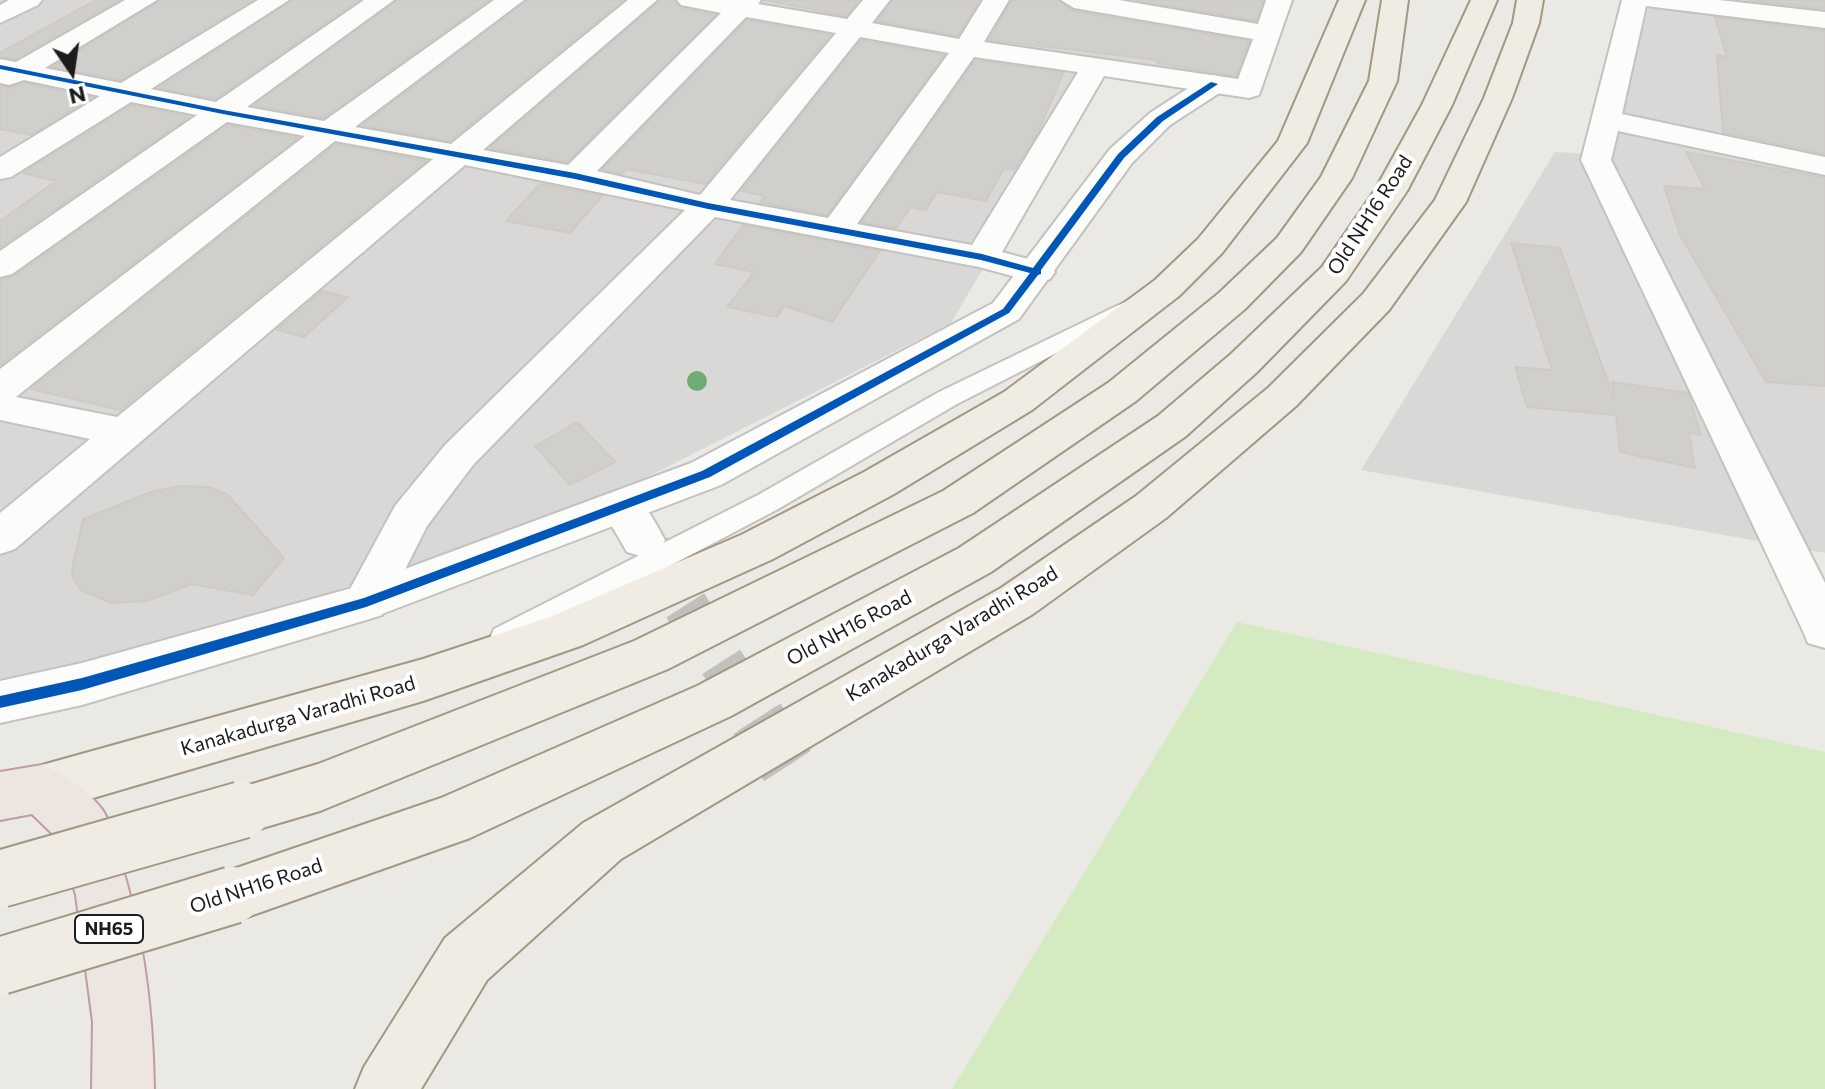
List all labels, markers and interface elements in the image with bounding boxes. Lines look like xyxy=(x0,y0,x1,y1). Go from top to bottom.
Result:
north arrow xyxy=(32,32,112,112)
text: N xyxy=(66,81,89,111)
street label: Old NH16 Road xyxy=(1322,151,1418,279)
street label: Kanakadurga Varadhi Road xyxy=(842,561,1062,707)
street label: Old NH16 Road xyxy=(782,585,916,671)
street label: Kanakadurga Varadhi Road xyxy=(178,671,418,761)
street label: Old NH16 Road xyxy=(187,853,325,919)
road number: NH65 xyxy=(75,915,143,943)

